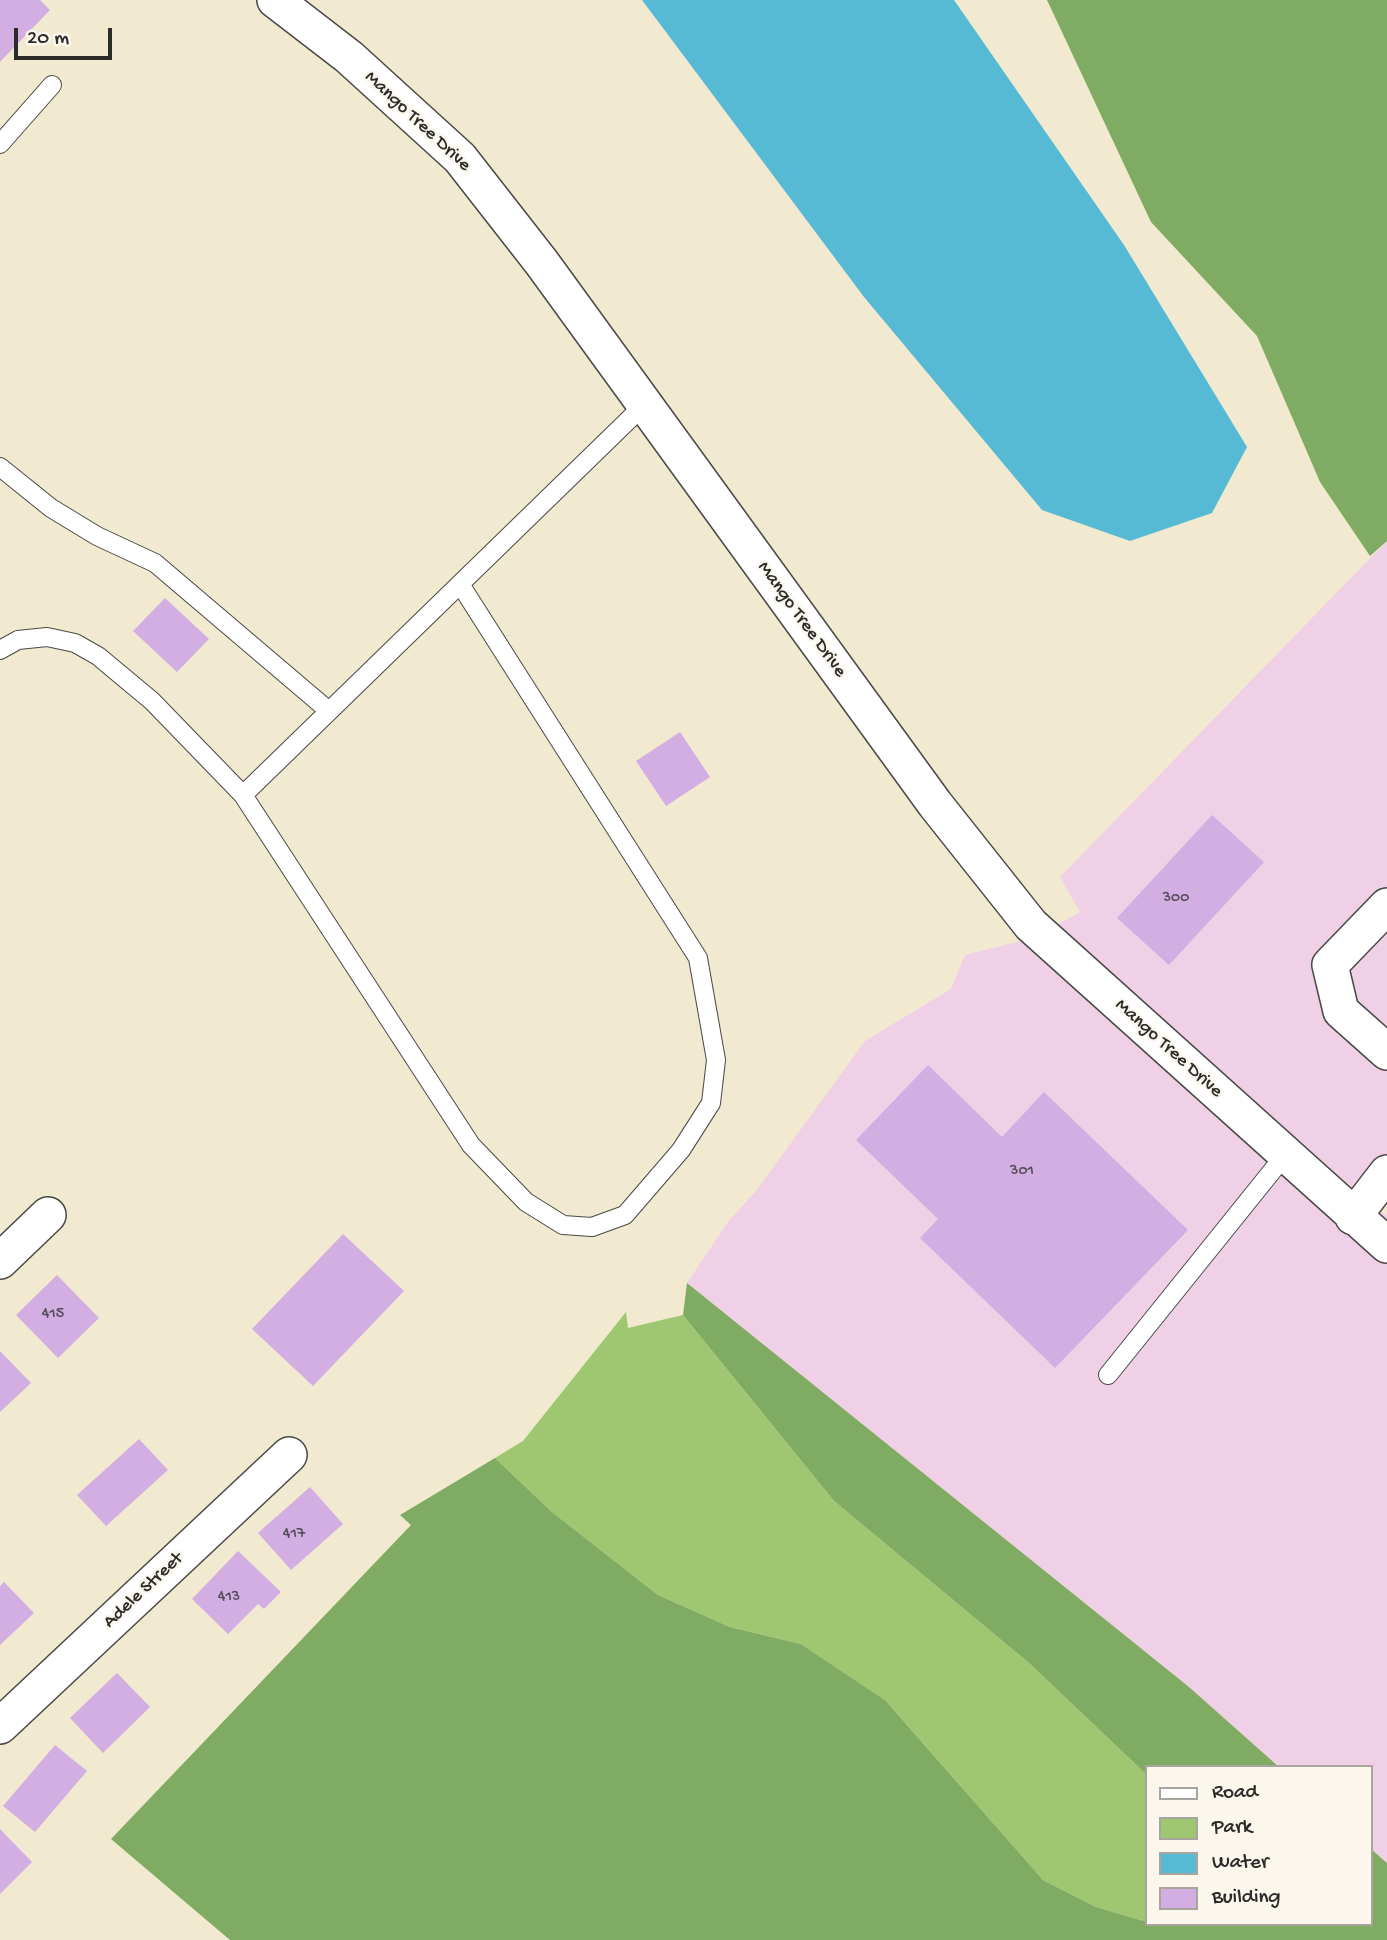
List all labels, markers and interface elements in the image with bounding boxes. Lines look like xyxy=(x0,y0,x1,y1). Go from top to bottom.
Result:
scale bar xyxy=(18,14,116,58)
text: 20 m xyxy=(27,27,69,52)
street label: Mango Tree Drive xyxy=(359,67,475,177)
street label: Mango Tree Drive xyxy=(751,558,851,682)
house number: 300 xyxy=(1163,889,1189,909)
street label: Mango Tree Drive xyxy=(1109,995,1227,1103)
house number: 301 xyxy=(1010,1162,1034,1182)
house number: 415 xyxy=(42,1305,64,1325)
house number: 417 xyxy=(283,1525,305,1545)
street label: Adele Street xyxy=(99,1548,189,1634)
house number: 413 xyxy=(218,1588,240,1608)
legend xyxy=(1146,1765,1373,1926)
text: Road xyxy=(1212,1781,1258,1806)
text: Park xyxy=(1212,1816,1252,1841)
text: Water xyxy=(1212,1851,1268,1876)
text: Building xyxy=(1212,1886,1281,1911)

